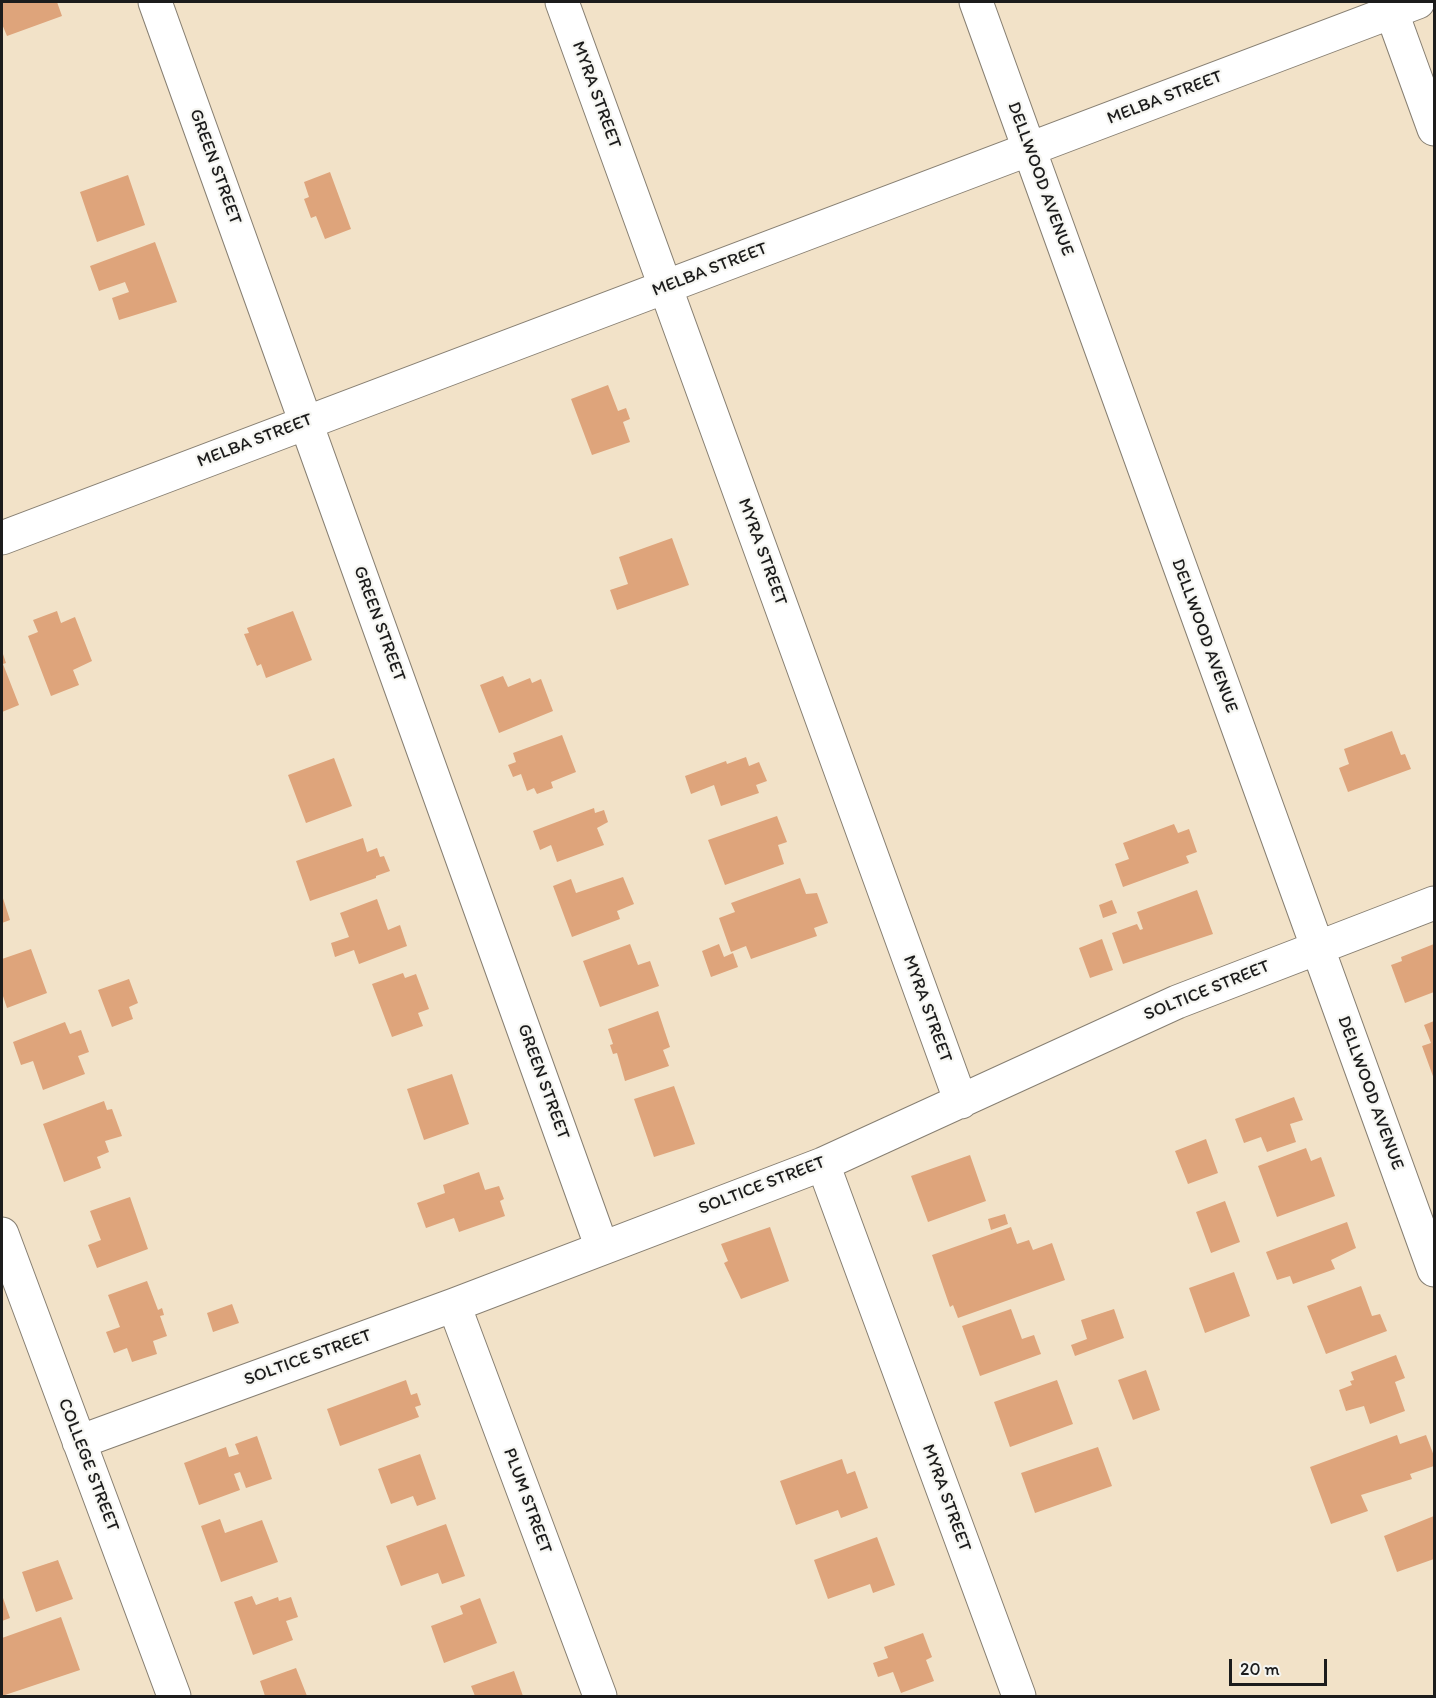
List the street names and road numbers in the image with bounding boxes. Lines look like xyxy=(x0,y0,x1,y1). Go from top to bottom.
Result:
street label: MYRA STREET xyxy=(567,38,625,152)
street label: MELBA STREET xyxy=(1104,66,1226,130)
street label: DELLWOOD AVENUE xyxy=(1002,99,1078,259)
street label: GREEN STREET xyxy=(184,106,246,228)
street label: MELBA STREET xyxy=(649,238,771,302)
street label: MELBA STREET xyxy=(194,409,316,473)
street label: MYRA STREET xyxy=(733,495,791,609)
street label: DELLWOOD AVENUE xyxy=(1166,556,1242,716)
street label: GREEN STREET xyxy=(348,563,410,685)
street label: MYRA STREET xyxy=(898,952,956,1066)
street label: SOLTICE STREET xyxy=(1141,956,1273,1026)
street label: DELLWOOD AVENUE xyxy=(1332,1013,1408,1173)
street label: GREEN STREET xyxy=(512,1021,574,1143)
street label: SOLTICE STREET xyxy=(696,1152,828,1220)
street label: SOLTICE STREET xyxy=(241,1325,375,1391)
street label: COLLEGE STREET xyxy=(53,1395,123,1535)
street label: MYRA STREET xyxy=(917,1441,975,1555)
street label: PLUM STREET xyxy=(498,1445,556,1557)

